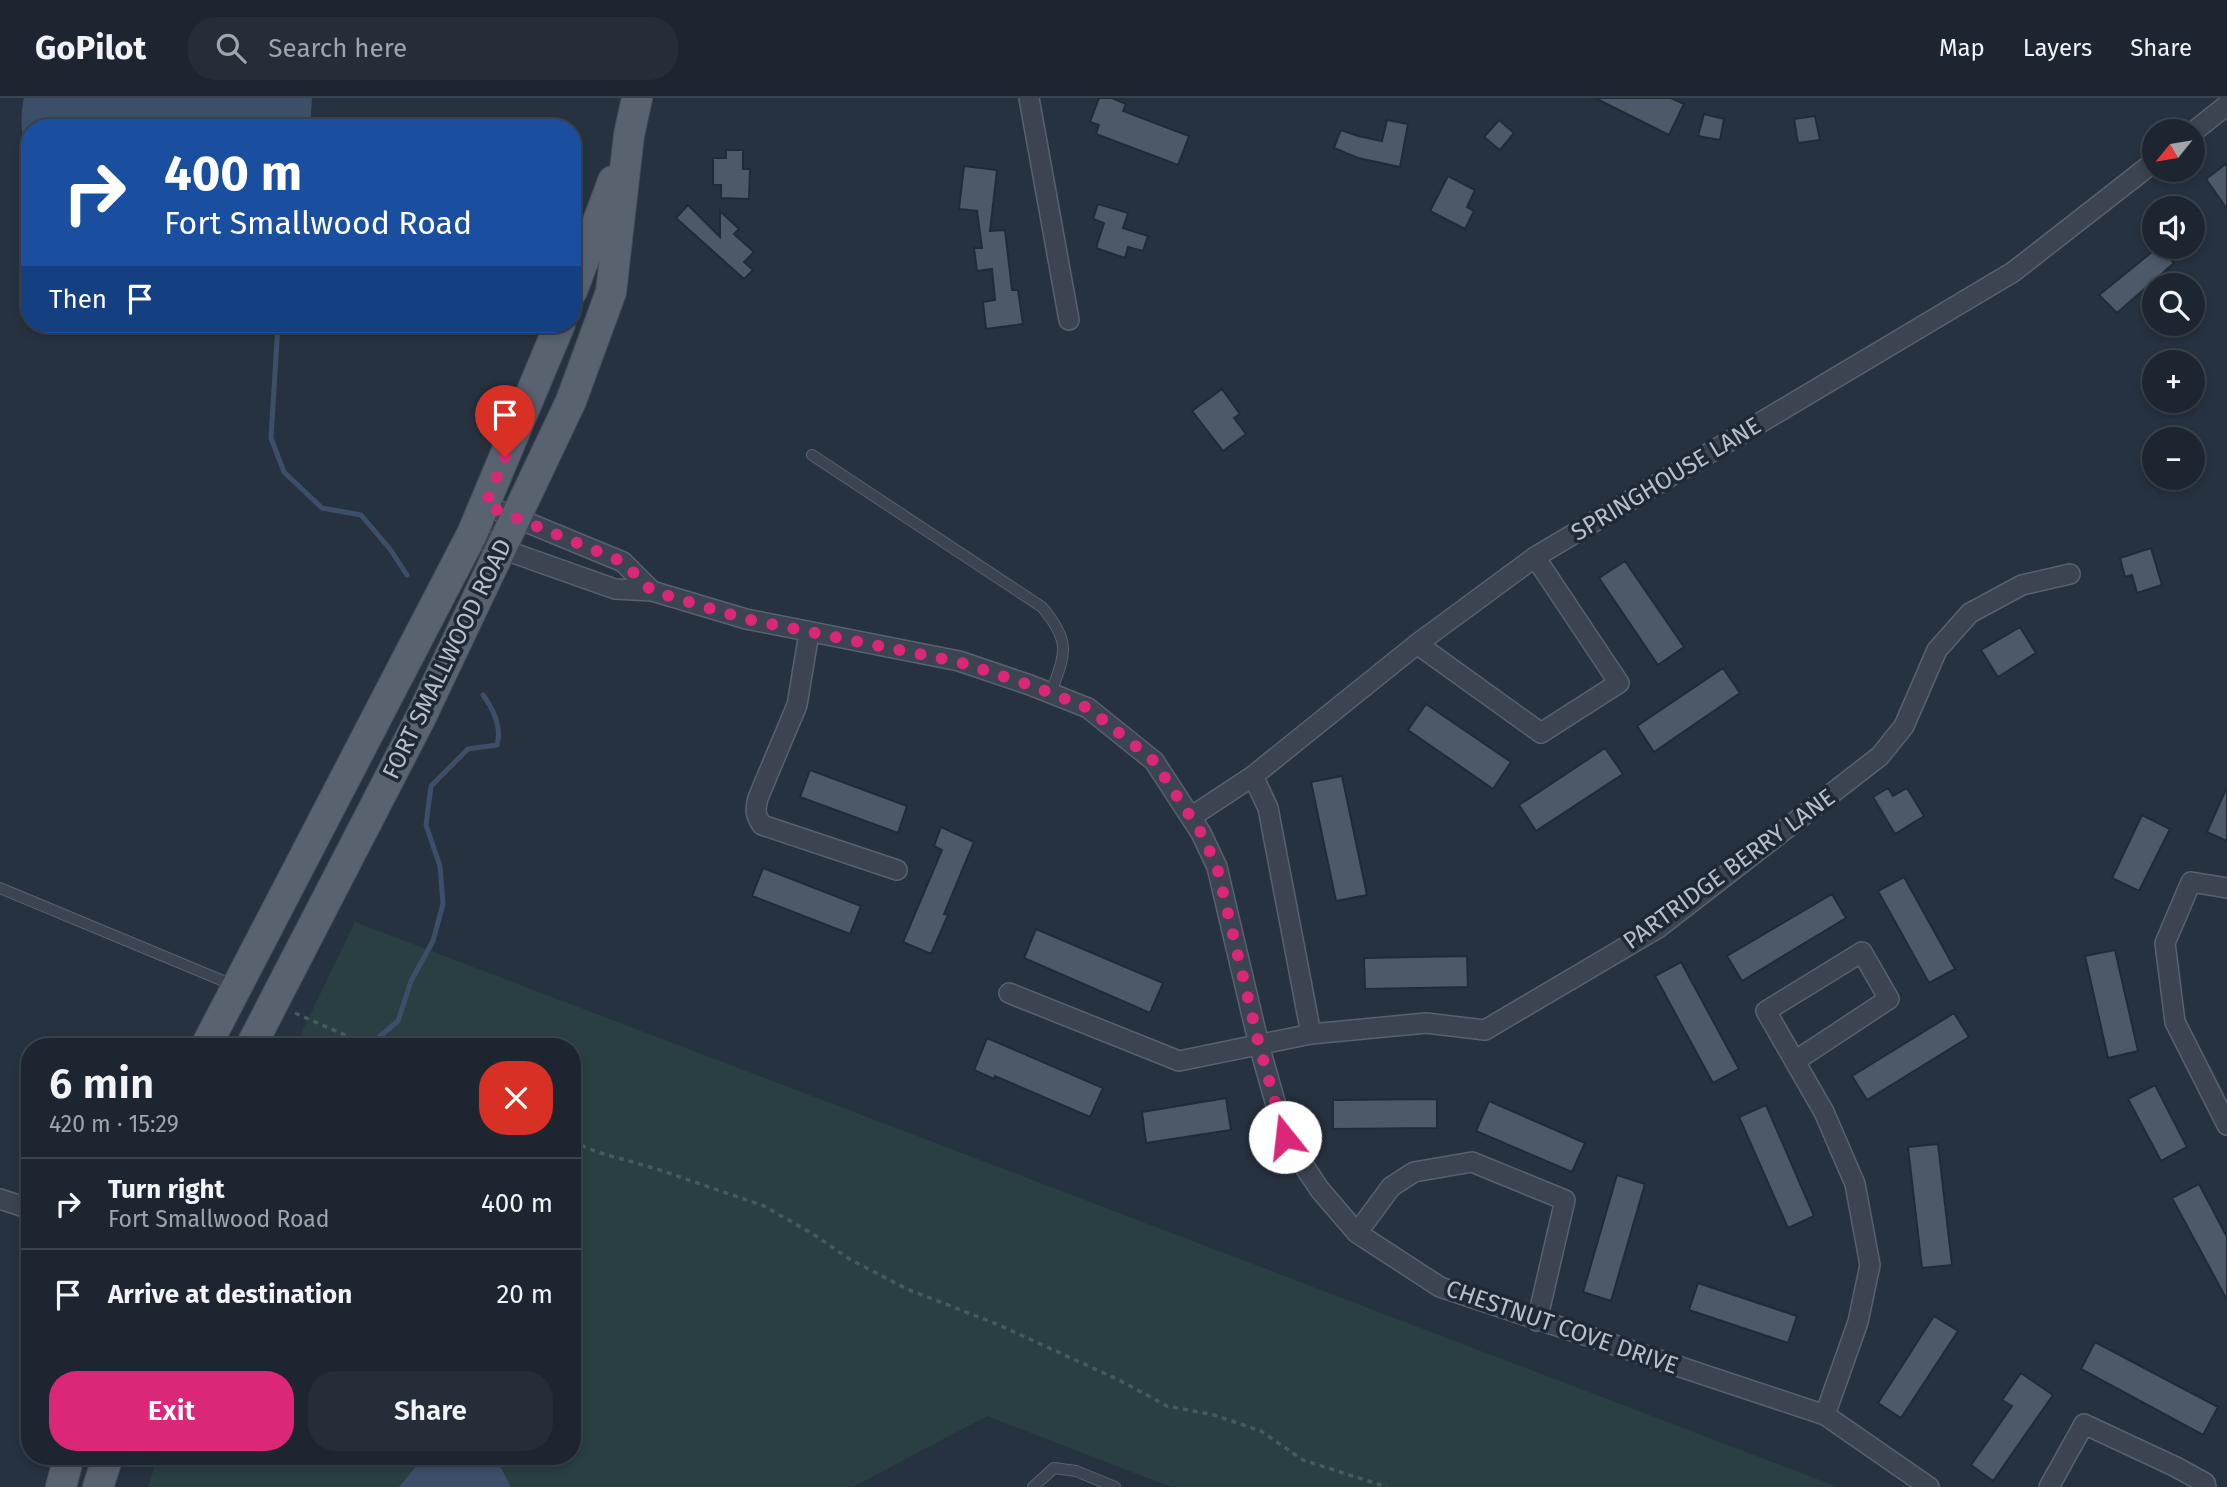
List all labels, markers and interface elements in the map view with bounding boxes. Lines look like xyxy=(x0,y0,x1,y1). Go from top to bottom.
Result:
search box xyxy=(188,17,678,80)
text: GoPilot xyxy=(35,28,146,68)
icon: search xyxy=(212,29,250,67)
text: Search here xyxy=(268,33,407,64)
text: Map xyxy=(1939,34,1985,62)
text: Layers xyxy=(2023,34,2092,62)
text: Share xyxy=(2130,34,2192,62)
north arrow xyxy=(2142,119,2205,182)
map controls xyxy=(2142,119,2205,490)
text: 400 m xyxy=(164,144,302,203)
icon: right xyxy=(49,147,140,238)
button: sound xyxy=(2142,196,2205,259)
text: Fort Smallwood Road xyxy=(164,204,472,242)
button: search xyxy=(2142,273,2205,336)
icon: arrive xyxy=(121,280,159,318)
text: Then xyxy=(49,284,107,315)
button: + xyxy=(2142,350,2205,413)
pin xyxy=(475,385,535,457)
icon: arrive xyxy=(486,396,524,434)
street label: SPRINGHOUSE LANE xyxy=(1566,411,1766,547)
button: − xyxy=(2142,427,2205,490)
street label: FORT SMALLWOOD ROAD xyxy=(377,534,517,784)
street label: PARTRIDGE BERRY LANE xyxy=(1618,783,1840,955)
text: 6 min xyxy=(49,1059,154,1109)
button: close xyxy=(479,1061,553,1135)
position arrow xyxy=(1248,1100,1322,1174)
text: 420 m · 15:29 xyxy=(49,1110,179,1138)
text: Turn right xyxy=(108,1174,225,1205)
icon: right xyxy=(49,1185,87,1223)
text: 400 m xyxy=(481,1188,553,1219)
text: Fort Smallwood Road xyxy=(108,1205,329,1233)
street label: CHESTNUT COVE DRIVE xyxy=(1442,1274,1682,1380)
icon: arrive xyxy=(49,1276,87,1314)
text: Arrive at destination xyxy=(108,1279,352,1310)
text: 20 m xyxy=(496,1279,553,1310)
button: Exit xyxy=(49,1371,294,1451)
button: Share xyxy=(308,1371,553,1451)

